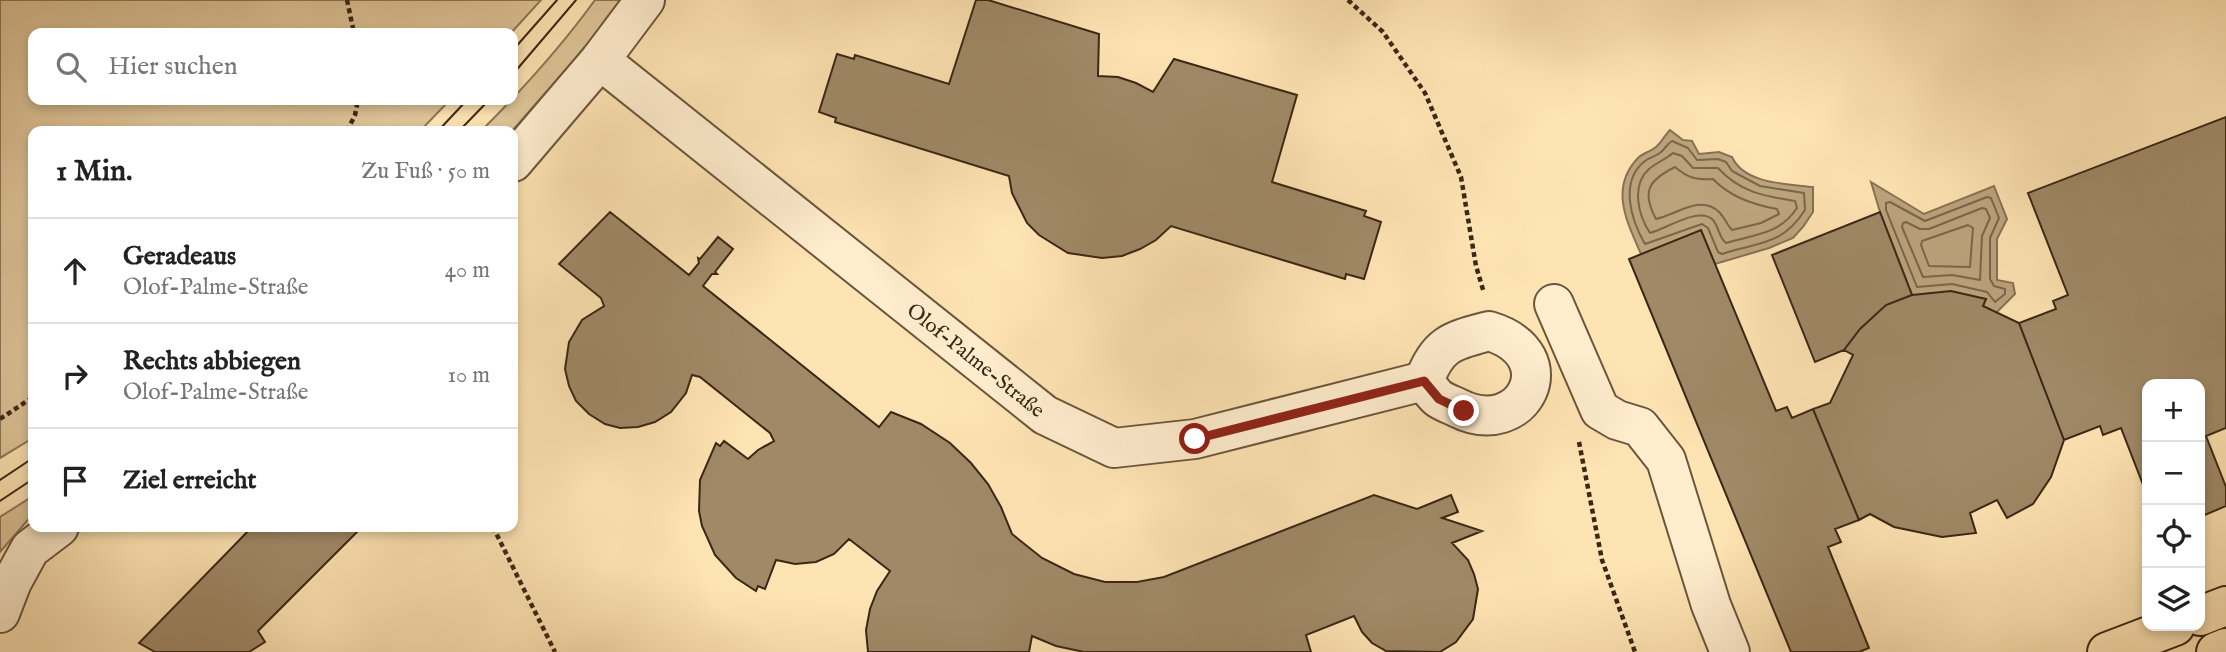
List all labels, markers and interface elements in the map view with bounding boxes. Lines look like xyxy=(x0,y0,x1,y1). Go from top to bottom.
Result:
search box xyxy=(28,28,518,105)
icon: search xyxy=(52,48,90,86)
text: Hier suchen xyxy=(108,50,238,83)
text: 1 Min. xyxy=(56,153,132,191)
text: Zu Fuß · 50 m xyxy=(361,157,490,186)
text: Geradeaus xyxy=(123,240,236,273)
icon: ahead xyxy=(56,252,94,290)
text: 40 m xyxy=(445,256,490,285)
text: Olof-Palme-Straße xyxy=(123,273,308,302)
street label: Olof-Palme-Straße xyxy=(900,298,1050,425)
text: Rechts abbiegen xyxy=(123,345,301,378)
icon: right xyxy=(56,357,94,395)
text: 10 m xyxy=(447,361,490,390)
text: Olof-Palme-Straße xyxy=(123,378,308,407)
map controls xyxy=(2142,379,2205,631)
button: + xyxy=(2142,379,2205,442)
route end xyxy=(1448,395,1479,426)
route start xyxy=(1179,423,1210,454)
button: − xyxy=(2142,442,2205,505)
icon: arrive xyxy=(56,462,94,500)
text: Ziel erreicht xyxy=(123,464,256,497)
button: locate xyxy=(2142,505,2205,568)
button: layers xyxy=(2142,568,2205,631)

